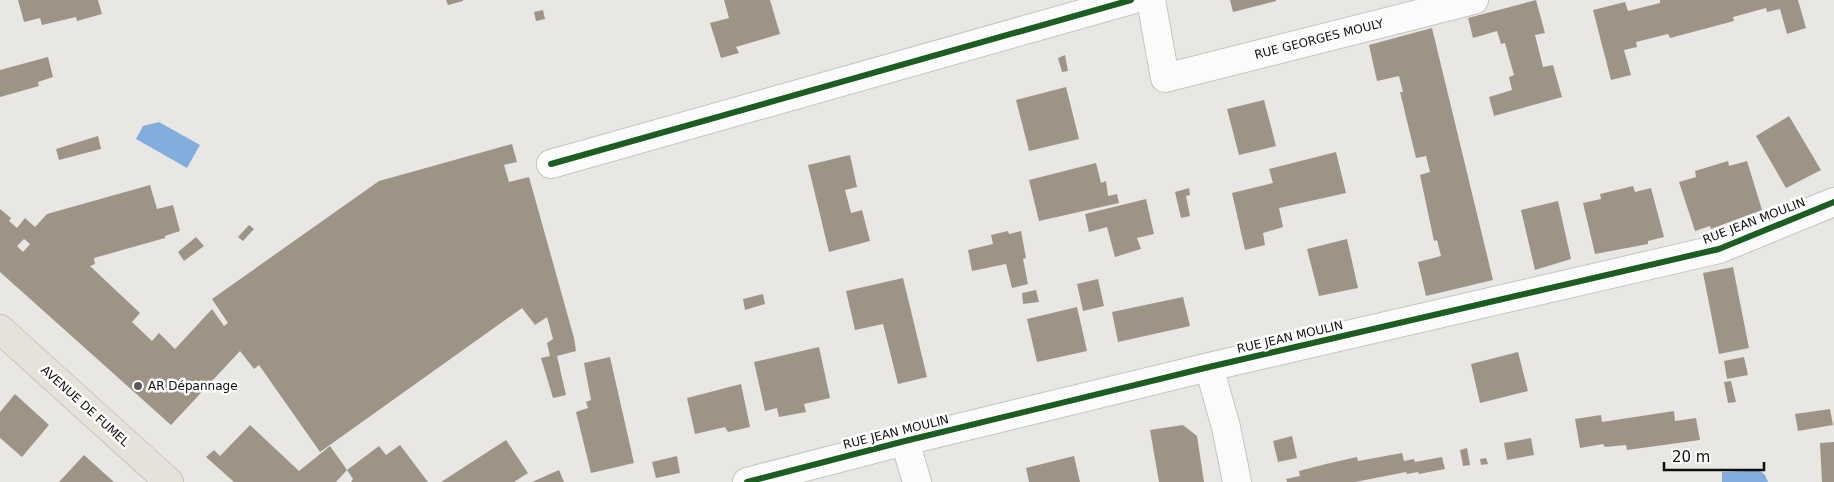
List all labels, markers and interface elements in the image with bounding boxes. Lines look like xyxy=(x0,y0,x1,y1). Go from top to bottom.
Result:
street label: RUE GEORGES MOULY xyxy=(1253,16,1386,62)
street label: RUE JEAN MOULIN xyxy=(1701,195,1807,247)
street label: RUE JEAN MOULIN xyxy=(1236,318,1344,356)
street label: AVENUE DE FUMEL xyxy=(38,363,132,449)
place label: AR Dépannage xyxy=(148,379,238,393)
marker: AR Dépannage xyxy=(132,380,144,392)
street label: RUE JEAN MOULIN xyxy=(842,412,950,452)
scale bar xyxy=(1664,440,1764,472)
text: 20 m xyxy=(1672,448,1710,466)

